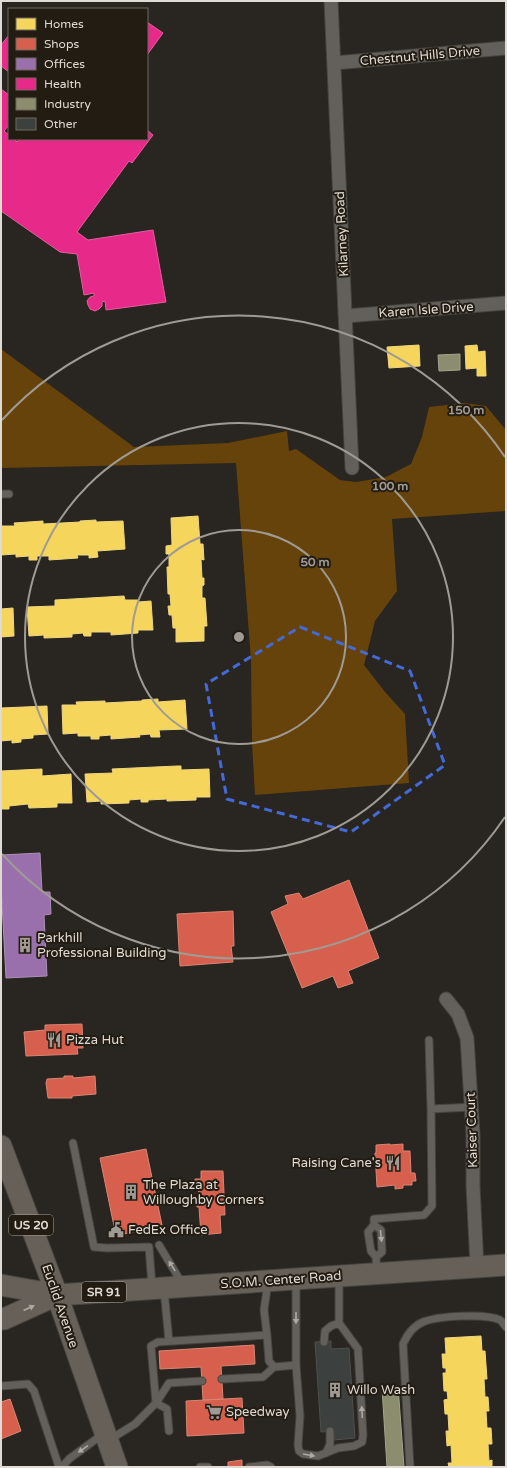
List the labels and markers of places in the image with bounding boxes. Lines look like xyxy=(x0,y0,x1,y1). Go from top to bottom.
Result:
centre of rings xyxy=(232,630,246,644)
place label: Parkhill Professional Building xyxy=(37,930,167,961)
building icon: Parkhill Professional Building xyxy=(16,936,34,954)
restaurant icon: Pizza Hut xyxy=(45,1031,63,1049)
place label: Pizza Hut xyxy=(66,1032,124,1048)
restaurant icon: Raising Cane's xyxy=(384,1154,402,1172)
place label: Raising Cane's xyxy=(291,1155,381,1171)
place label: The Plaza at Willoughby Corners xyxy=(143,1177,264,1208)
building icon: The Plaza at Willoughby Corners xyxy=(122,1183,140,1201)
public building icon: FedEx Office xyxy=(107,1221,125,1239)
place label: FedEx Office xyxy=(128,1222,208,1238)
building icon: Willo Wash xyxy=(326,1381,344,1399)
place label: Willo Wash xyxy=(347,1382,415,1398)
supermarket icon: Speedway xyxy=(205,1403,223,1421)
place label: Speedway xyxy=(226,1404,289,1420)

